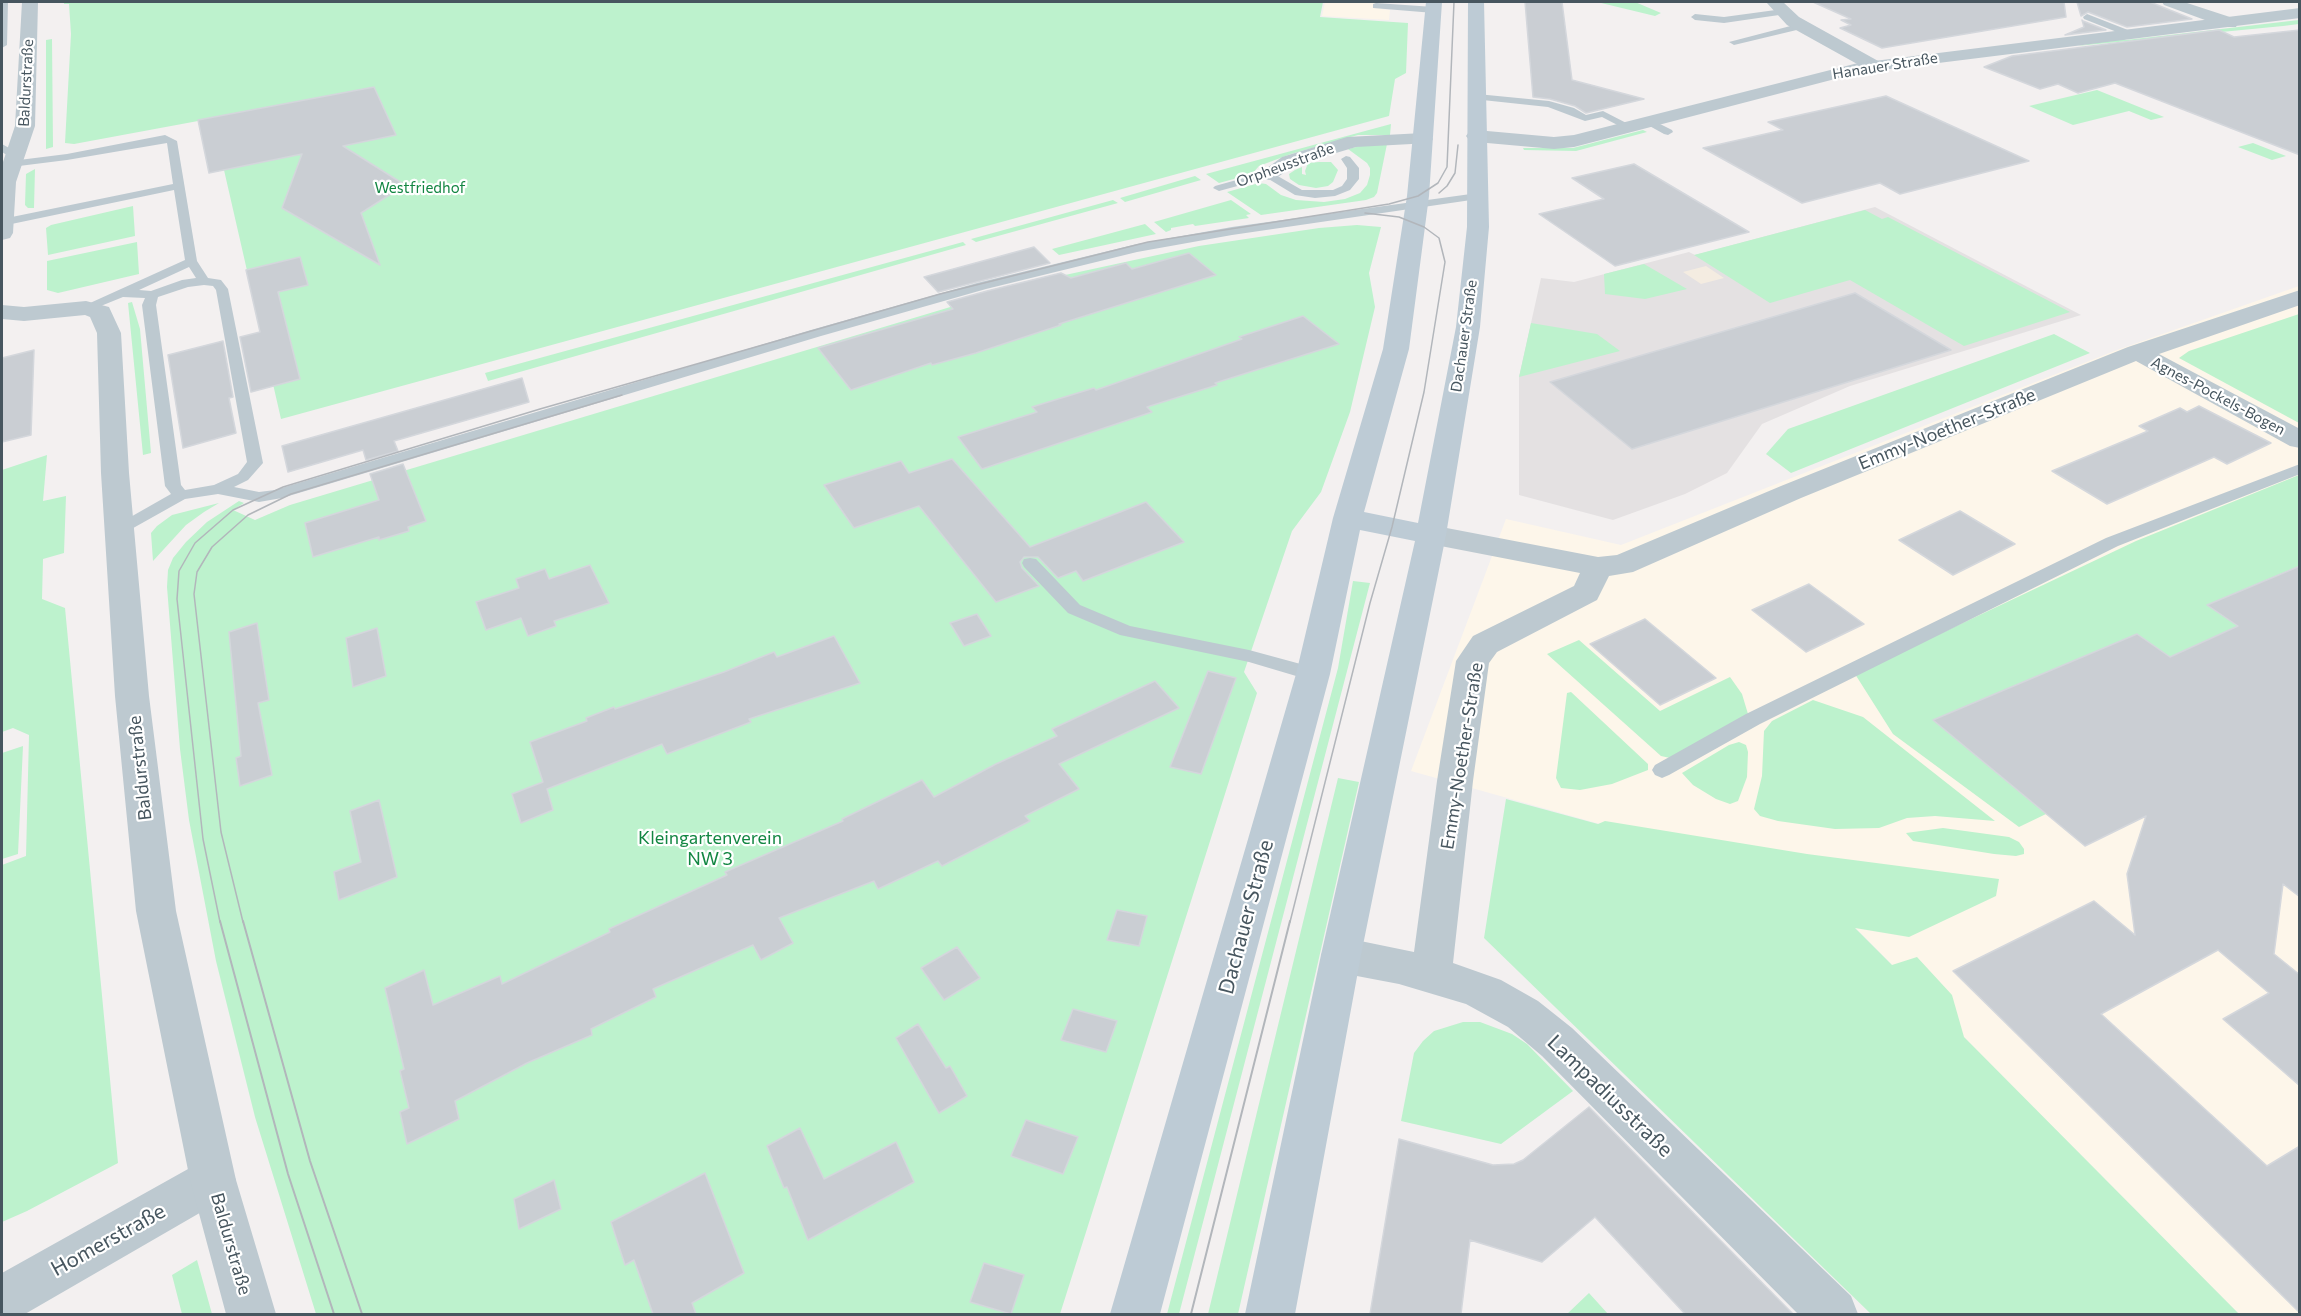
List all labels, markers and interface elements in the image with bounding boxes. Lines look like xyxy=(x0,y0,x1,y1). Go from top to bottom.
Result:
street label: Baldurstraße xyxy=(15,39,37,127)
street label: Hanauer Straße xyxy=(1831,49,1939,83)
street label: Orpheusstraße xyxy=(1234,139,1336,191)
park label: Westfriedhof xyxy=(375,179,465,197)
street label: Dachauer Straße xyxy=(1447,279,1481,393)
street label: Agnes-Pockels-Bogen xyxy=(2148,353,2288,439)
street label: Emmy-Noether-Straße xyxy=(1855,384,2039,474)
street label: Emmy-Noether-Straße xyxy=(1437,661,1487,851)
street label: Baldurstraße xyxy=(124,715,156,821)
park label: Kleingartenverein NW 3 xyxy=(638,827,782,870)
street label: Dachauer Straße xyxy=(1213,837,1279,997)
street label: Lampadiusstraße xyxy=(1542,1030,1678,1162)
street label: Baldurstraße xyxy=(206,1190,256,1298)
street label: Homerstraße xyxy=(46,1198,170,1282)

